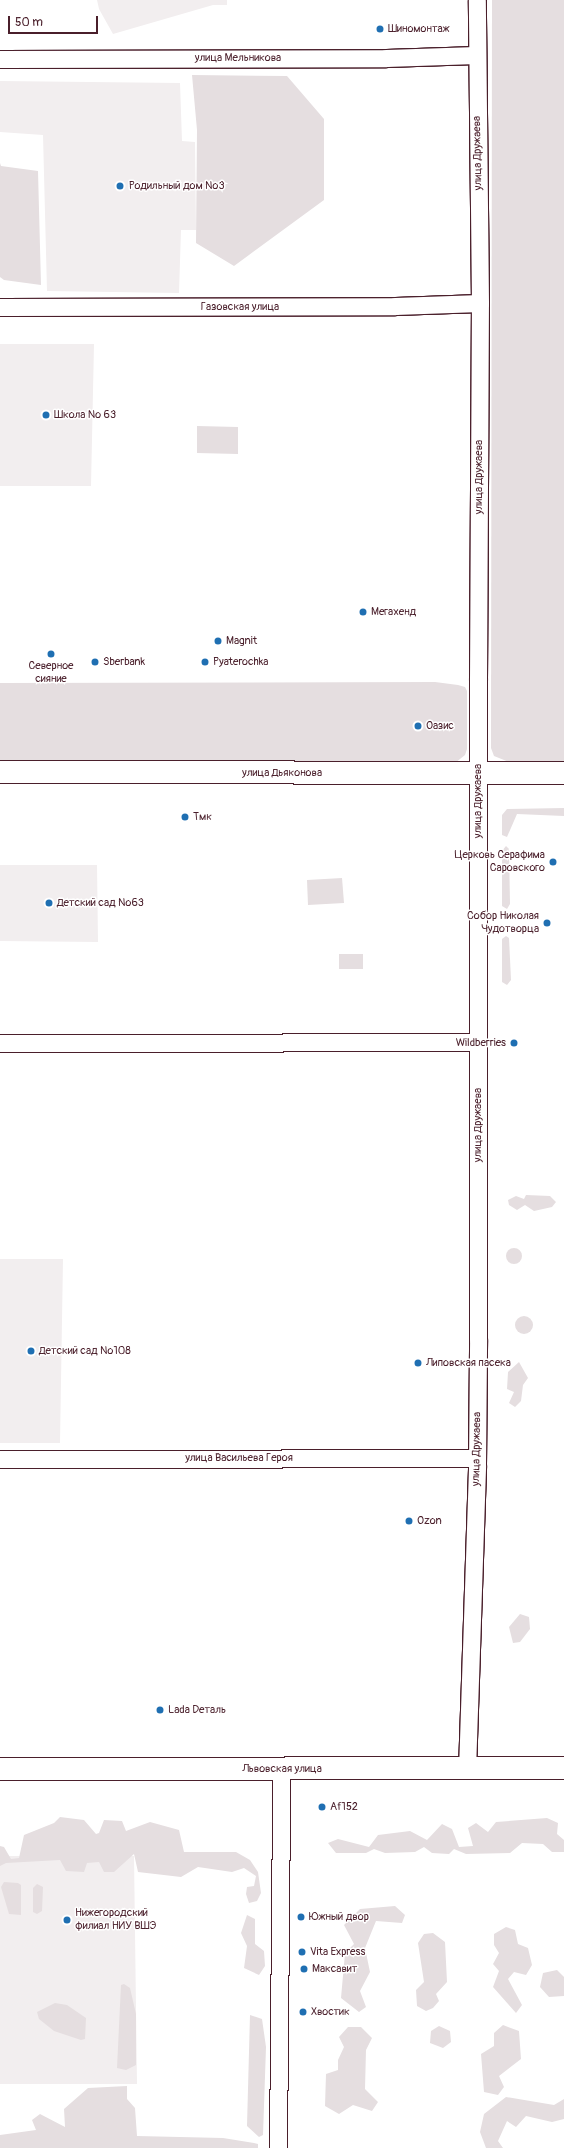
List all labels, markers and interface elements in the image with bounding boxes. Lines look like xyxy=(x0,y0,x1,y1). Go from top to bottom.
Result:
scale bar xyxy=(10,8,100,34)
text: 50 m xyxy=(15,15,43,30)
place label: Шиномонтаж xyxy=(388,22,450,36)
marker: Шиномонтаж xyxy=(375,24,385,34)
street label: улица Мельникова xyxy=(195,51,281,65)
street label: улица Дружаева xyxy=(471,116,485,190)
place label: Родильный дом №3 xyxy=(129,179,225,193)
marker: Родильный дом №3 xyxy=(114,180,126,192)
street label: Газовская улица xyxy=(201,300,279,314)
place label: Школа № 63 xyxy=(54,408,116,422)
marker: Школа № 63 xyxy=(41,410,51,420)
street label: улица Дружаева xyxy=(472,440,486,514)
place label: Мегахенд xyxy=(371,605,416,619)
marker: Мегахенд xyxy=(358,607,368,617)
place label: Magnit xyxy=(226,634,257,648)
marker: Magnit xyxy=(213,636,223,646)
marker: Северное сияние xyxy=(46,649,56,659)
place label: Sberbank xyxy=(103,655,145,669)
place label: Pyaterochka xyxy=(213,655,268,669)
marker: Sberbank xyxy=(90,657,100,667)
marker: Pyaterochka xyxy=(200,657,210,667)
place label: Северное сияние xyxy=(28,660,74,686)
place label: Оазис xyxy=(426,719,454,733)
marker: Оазис xyxy=(413,721,423,731)
street label: улица Дружаева xyxy=(471,764,485,838)
street label: улица Дьяконова xyxy=(242,766,322,780)
place label: Тмк xyxy=(193,810,212,824)
marker: Тмк xyxy=(180,812,190,822)
place label: Церковь Серафима Саровского xyxy=(455,849,545,875)
marker: Церковь Серафима Саровского xyxy=(548,857,558,867)
place label: Детский сад №63 xyxy=(57,896,144,910)
marker: Детский сад №63 xyxy=(44,898,54,908)
place label: Собор Николая Чудотворца xyxy=(467,910,539,936)
marker: Собор Николая Чудотворца xyxy=(542,918,552,928)
place label: Wildberries xyxy=(456,1036,506,1050)
marker: Wildberries xyxy=(509,1038,519,1048)
street label: улица Дружаева xyxy=(471,1088,485,1162)
place label: Детский сад №108 xyxy=(39,1344,131,1358)
marker: Детский сад №108 xyxy=(26,1346,36,1356)
place label: Липовская пасека xyxy=(426,1356,511,1370)
marker: Липовская пасека xyxy=(413,1358,423,1368)
street label: улица Дружаева xyxy=(470,1412,484,1486)
street label: улица Васильева Героя xyxy=(185,1451,293,1465)
place label: Ozon xyxy=(417,1514,442,1528)
marker: Ozon xyxy=(404,1516,414,1526)
place label: Lada Dеталь xyxy=(168,1703,226,1717)
marker: Lada Dеталь xyxy=(155,1705,165,1715)
street label: Львовская улица xyxy=(242,1762,322,1776)
place label: Af152 xyxy=(330,1800,358,1814)
marker: Af152 xyxy=(317,1802,327,1812)
place label: Нижегородский филиал НИУ ВШЭ xyxy=(75,1907,156,1933)
place label: Южный двор xyxy=(309,1910,369,1924)
marker: Южный двор xyxy=(296,1912,306,1922)
marker: Нижегородский филиал НИУ ВШЭ xyxy=(62,1915,72,1925)
place label: Vita Express xyxy=(310,1945,365,1959)
marker: Vita Express xyxy=(297,1947,307,1957)
place label: Максавит xyxy=(312,1962,357,1976)
marker: Максавит xyxy=(299,1964,309,1974)
place label: Хвостик xyxy=(311,2005,350,2019)
marker: Хвостик xyxy=(298,2007,308,2017)

